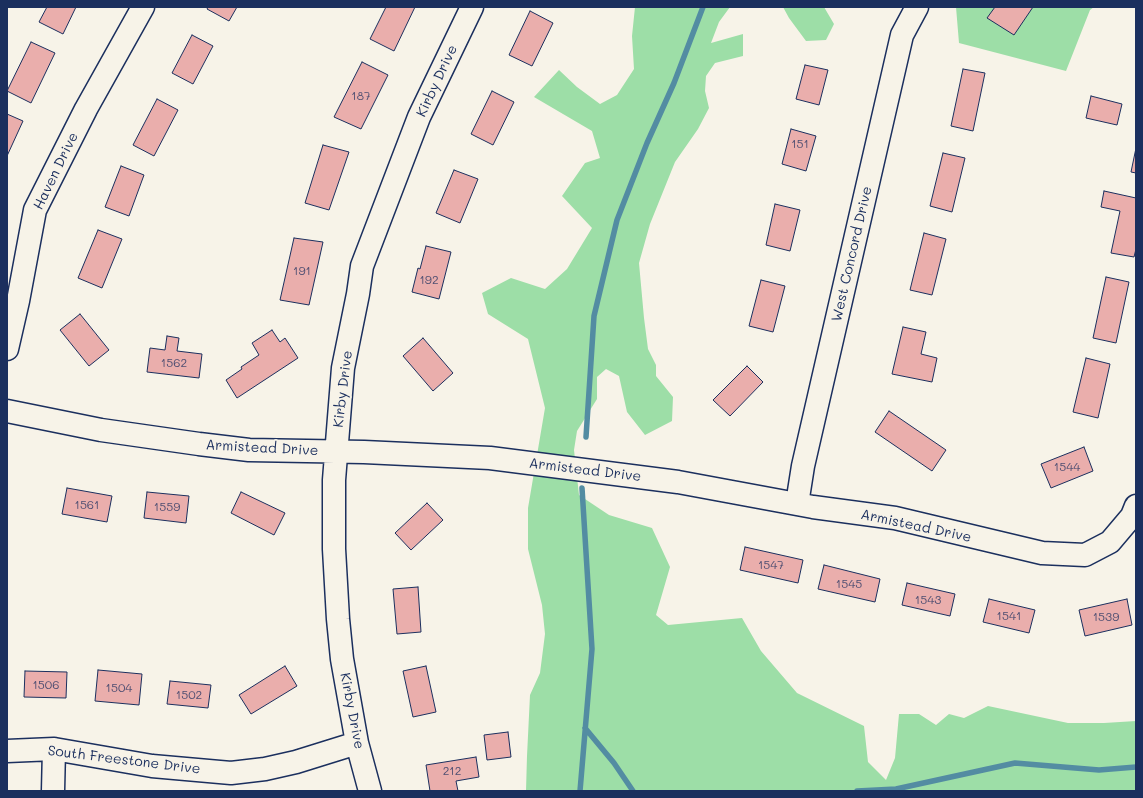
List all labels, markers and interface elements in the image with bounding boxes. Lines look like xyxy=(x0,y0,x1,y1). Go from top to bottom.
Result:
street label: Kirby Drive xyxy=(413,42,461,120)
house number: 187 xyxy=(351,89,371,103)
street label: Haven Drive xyxy=(30,130,82,212)
house number: 151 xyxy=(791,137,809,151)
street label: West Concord Drive xyxy=(828,185,876,323)
house number: 191 xyxy=(293,264,311,278)
house number: 192 xyxy=(419,273,439,287)
street label: Kirby Drive xyxy=(330,350,356,428)
house number: 1562 xyxy=(161,356,187,370)
street label: Armistead Drive xyxy=(205,437,319,459)
street label: Armistead Drive xyxy=(528,455,642,485)
house number: 1544 xyxy=(1054,460,1080,474)
house number: 1561 xyxy=(75,498,99,512)
house number: 1559 xyxy=(154,500,180,514)
street label: Armistead Drive xyxy=(859,506,973,546)
house number: 1547 xyxy=(758,558,784,572)
house number: 1545 xyxy=(836,577,862,591)
house number: 1543 xyxy=(915,593,941,607)
house number: 1541 xyxy=(997,609,1021,623)
house number: 1539 xyxy=(1093,610,1119,624)
street label: Kirby Drive xyxy=(336,671,368,751)
house number: 1506 xyxy=(32,678,60,692)
house number: 1504 xyxy=(106,681,132,695)
house number: 1502 xyxy=(176,688,202,702)
street label: South Freestone Drive xyxy=(47,742,201,778)
house number: 212 xyxy=(443,764,461,778)

